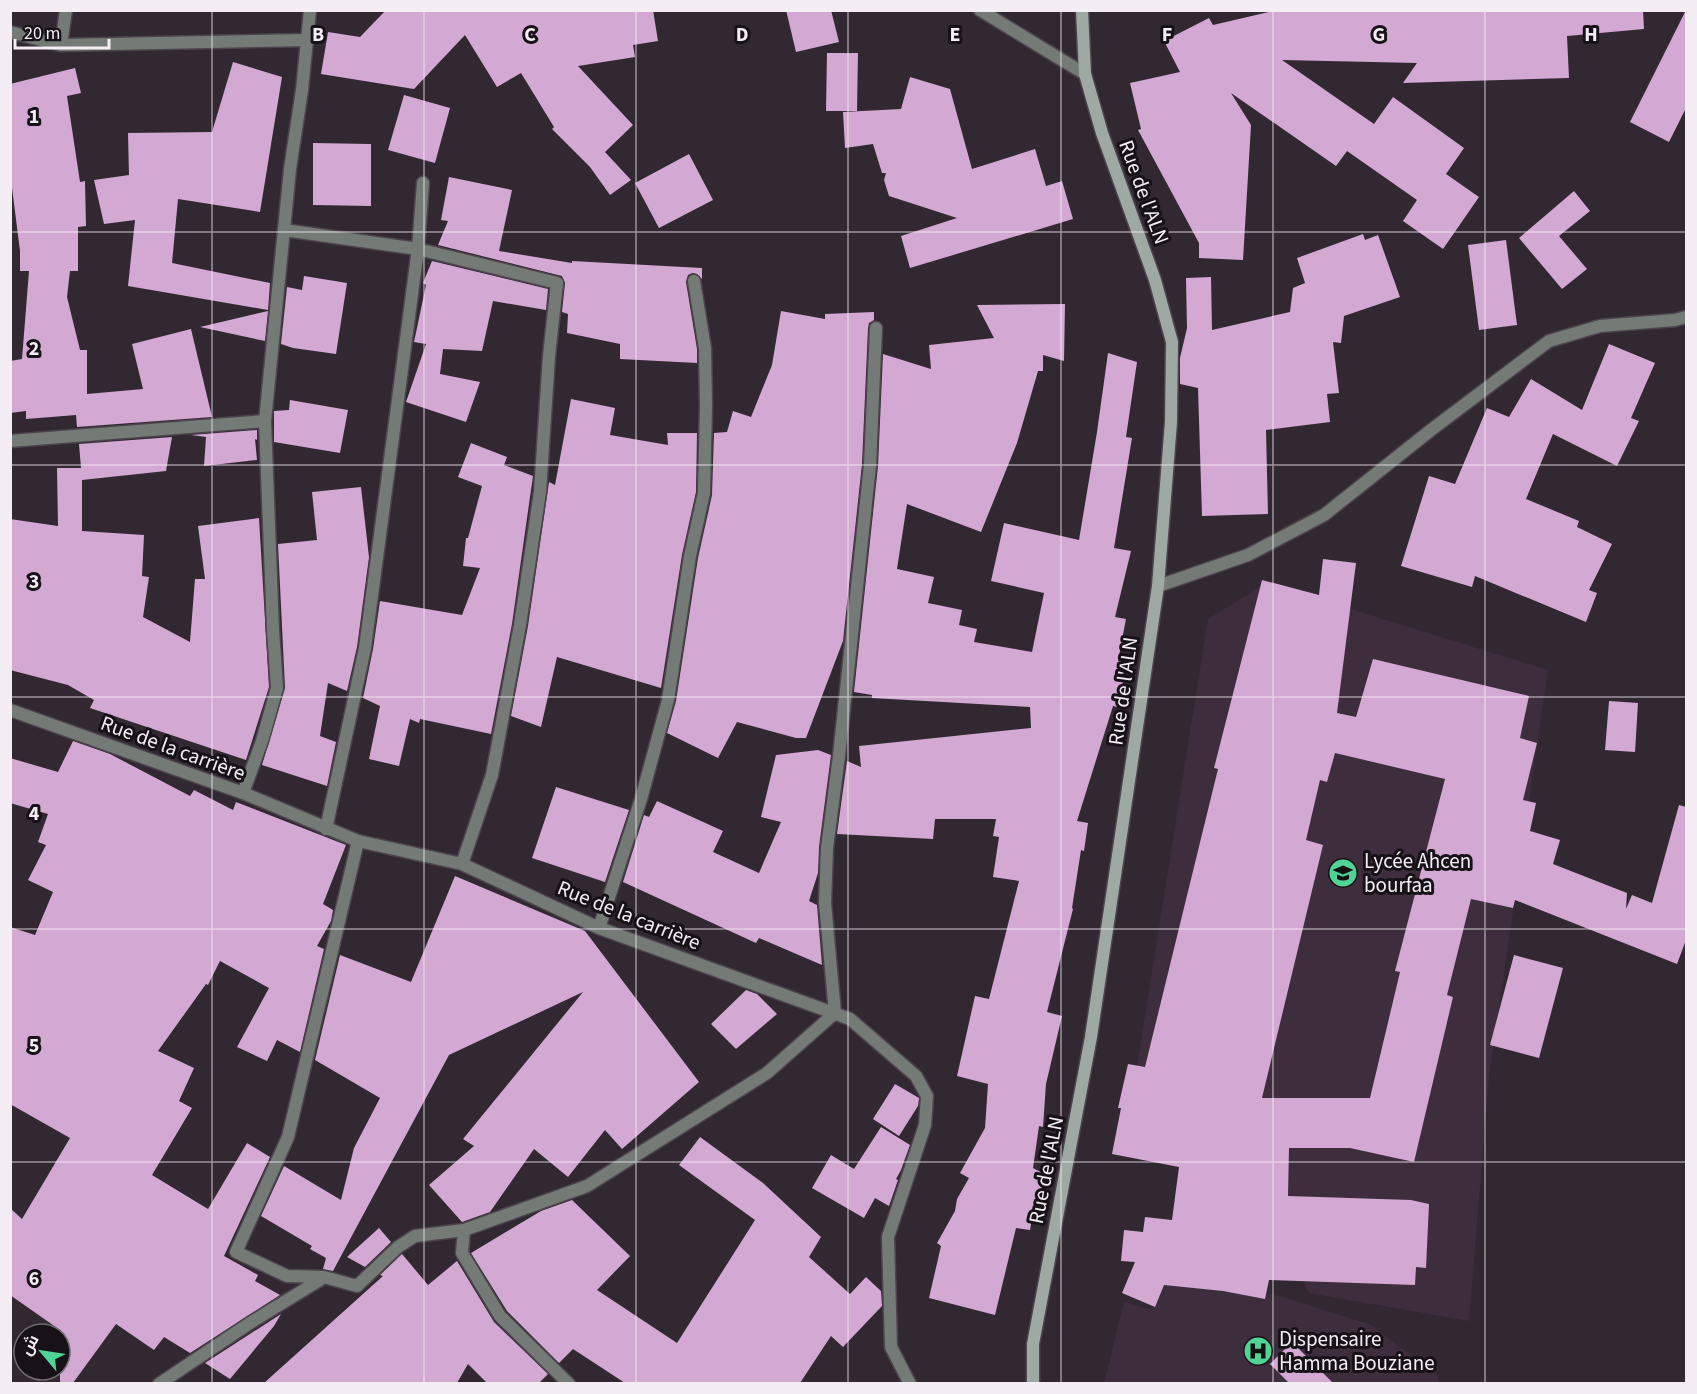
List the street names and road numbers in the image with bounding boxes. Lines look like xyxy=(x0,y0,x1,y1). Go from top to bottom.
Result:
street label: Rue de l'ALN xyxy=(1111,136,1177,248)
street label: Rue de l'ALN xyxy=(1101,635,1145,747)
street label: Rue de la carrière xyxy=(96,708,250,788)
street label: Rue de la carrière xyxy=(553,873,705,957)
street label: Rue de l'ALN xyxy=(1021,1114,1071,1226)

